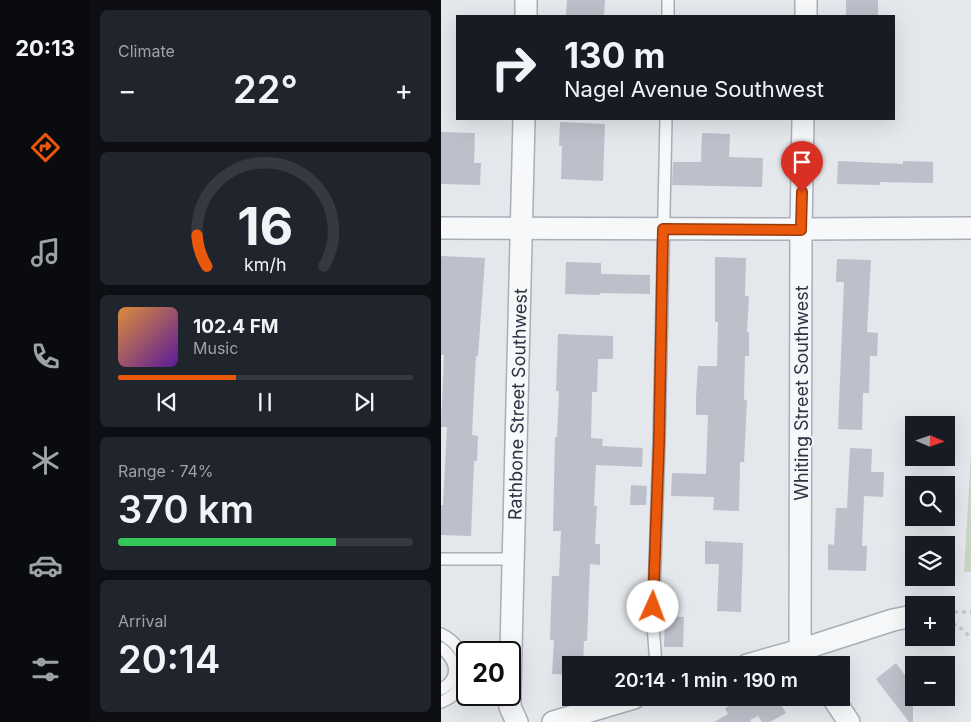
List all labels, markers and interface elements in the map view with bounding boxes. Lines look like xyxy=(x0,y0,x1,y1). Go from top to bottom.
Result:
text: 130 m xyxy=(564,34,666,76)
text: 20:13 xyxy=(15,35,75,61)
icon: right xyxy=(481,35,546,100)
text: Climate xyxy=(118,41,175,61)
text: 22° xyxy=(233,66,298,112)
text: − xyxy=(118,73,137,107)
text: + xyxy=(394,73,413,107)
text: Nagel Avenue Southwest xyxy=(564,76,824,102)
icon: directions xyxy=(28,130,63,165)
pin xyxy=(781,141,823,192)
icon: arrive xyxy=(788,148,816,176)
text: 16 xyxy=(237,195,294,258)
icon: music xyxy=(28,235,63,270)
text: km/h xyxy=(244,254,287,275)
street label: Whiting Street Southwest xyxy=(791,285,812,501)
street label: Rathbone Street Southwest xyxy=(504,288,530,520)
text: 102.4 FM xyxy=(193,315,279,338)
text: Music xyxy=(193,338,238,358)
icon: phone xyxy=(28,339,63,374)
icon: previous xyxy=(153,388,181,416)
icon: pause xyxy=(251,388,279,416)
icon: next xyxy=(350,388,378,416)
north arrow xyxy=(905,416,955,466)
map controls xyxy=(905,416,955,706)
icon: climate xyxy=(28,443,63,478)
text: Range · 74% xyxy=(118,461,214,481)
button: search xyxy=(905,476,955,526)
text: 370 km xyxy=(118,486,254,532)
button: layers xyxy=(905,536,955,586)
icon: car xyxy=(28,548,63,583)
position arrow xyxy=(626,580,678,632)
button: + xyxy=(905,596,955,646)
text: Arrival xyxy=(118,611,167,631)
text: 20:14 xyxy=(118,636,220,682)
speed limit sign: 20 xyxy=(456,641,521,706)
icon: filters xyxy=(28,652,63,687)
button: − xyxy=(905,656,955,706)
text: 20:14 · 1 min · 190 m xyxy=(614,669,798,692)

